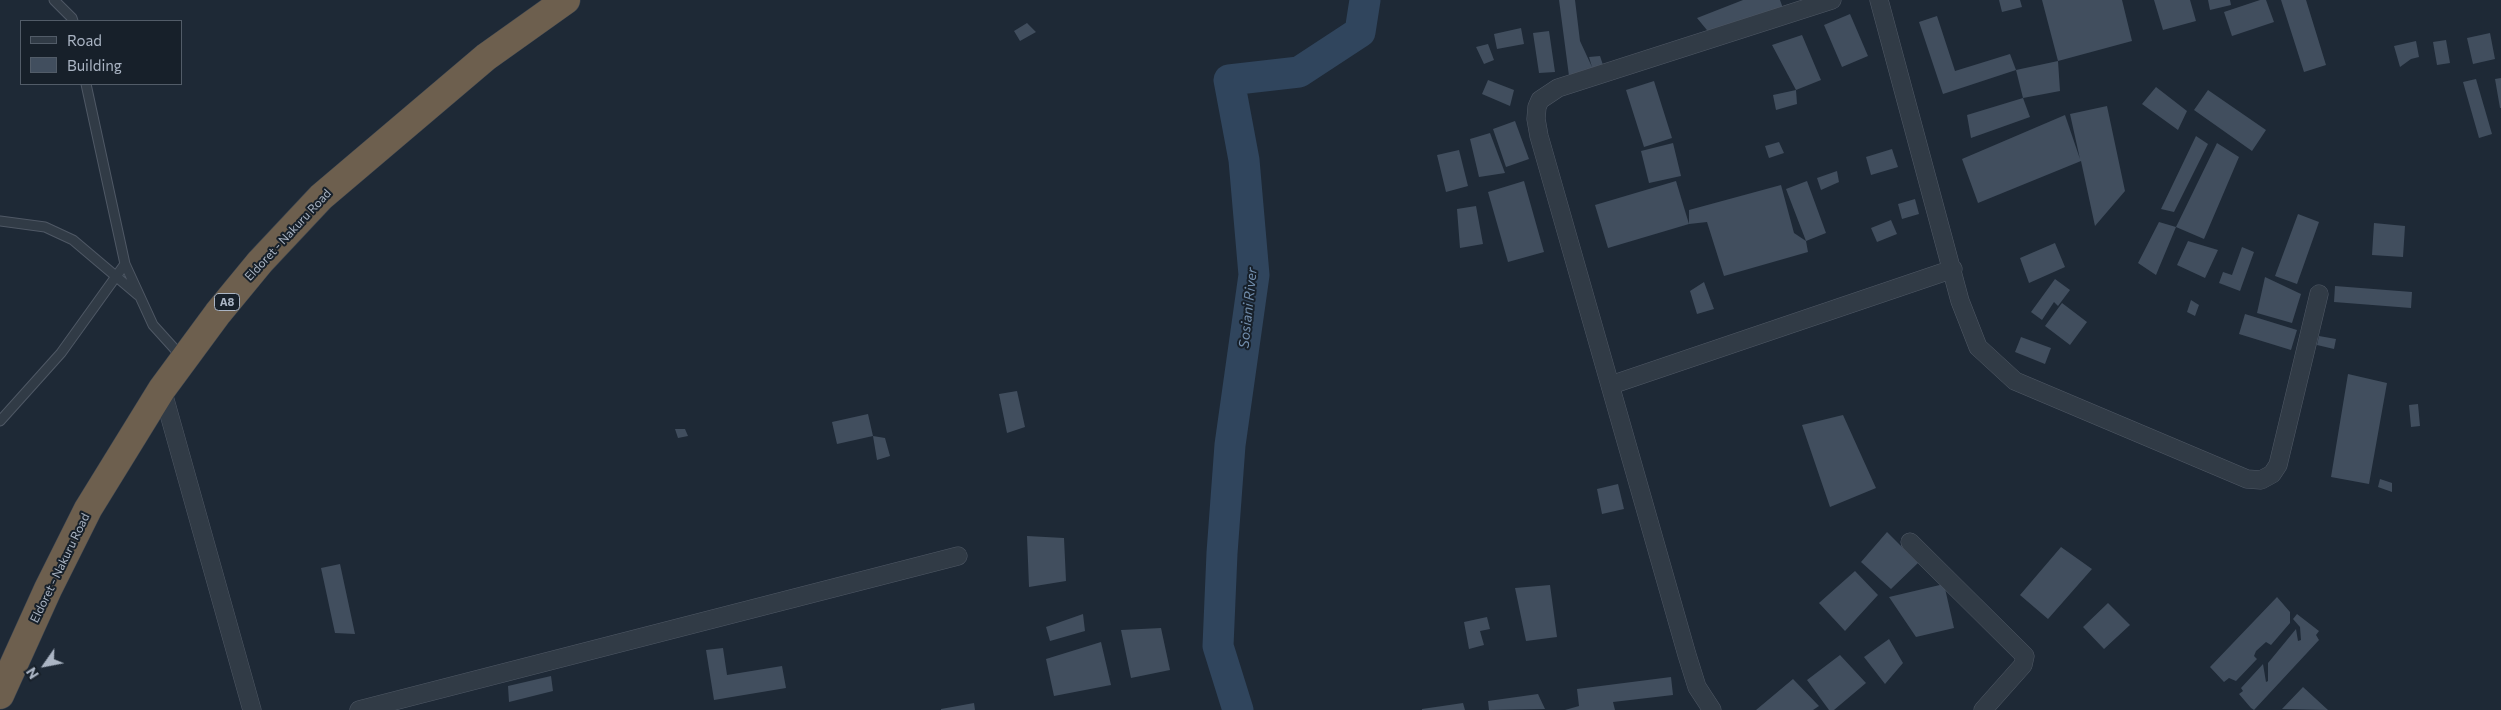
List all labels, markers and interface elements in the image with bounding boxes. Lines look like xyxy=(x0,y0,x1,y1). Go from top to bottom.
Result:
legend xyxy=(20,20,182,85)
text: Road xyxy=(67,31,102,49)
text: Building xyxy=(67,56,122,74)
street label: Eldoret - Nakuru Road xyxy=(242,186,334,284)
water label: Sosiani River xyxy=(1235,267,1261,349)
road number: A8 xyxy=(214,294,240,310)
street label: Eldoret - Nakuru Road xyxy=(27,511,93,625)
north arrow xyxy=(20,640,70,690)
text: N xyxy=(22,664,42,682)

